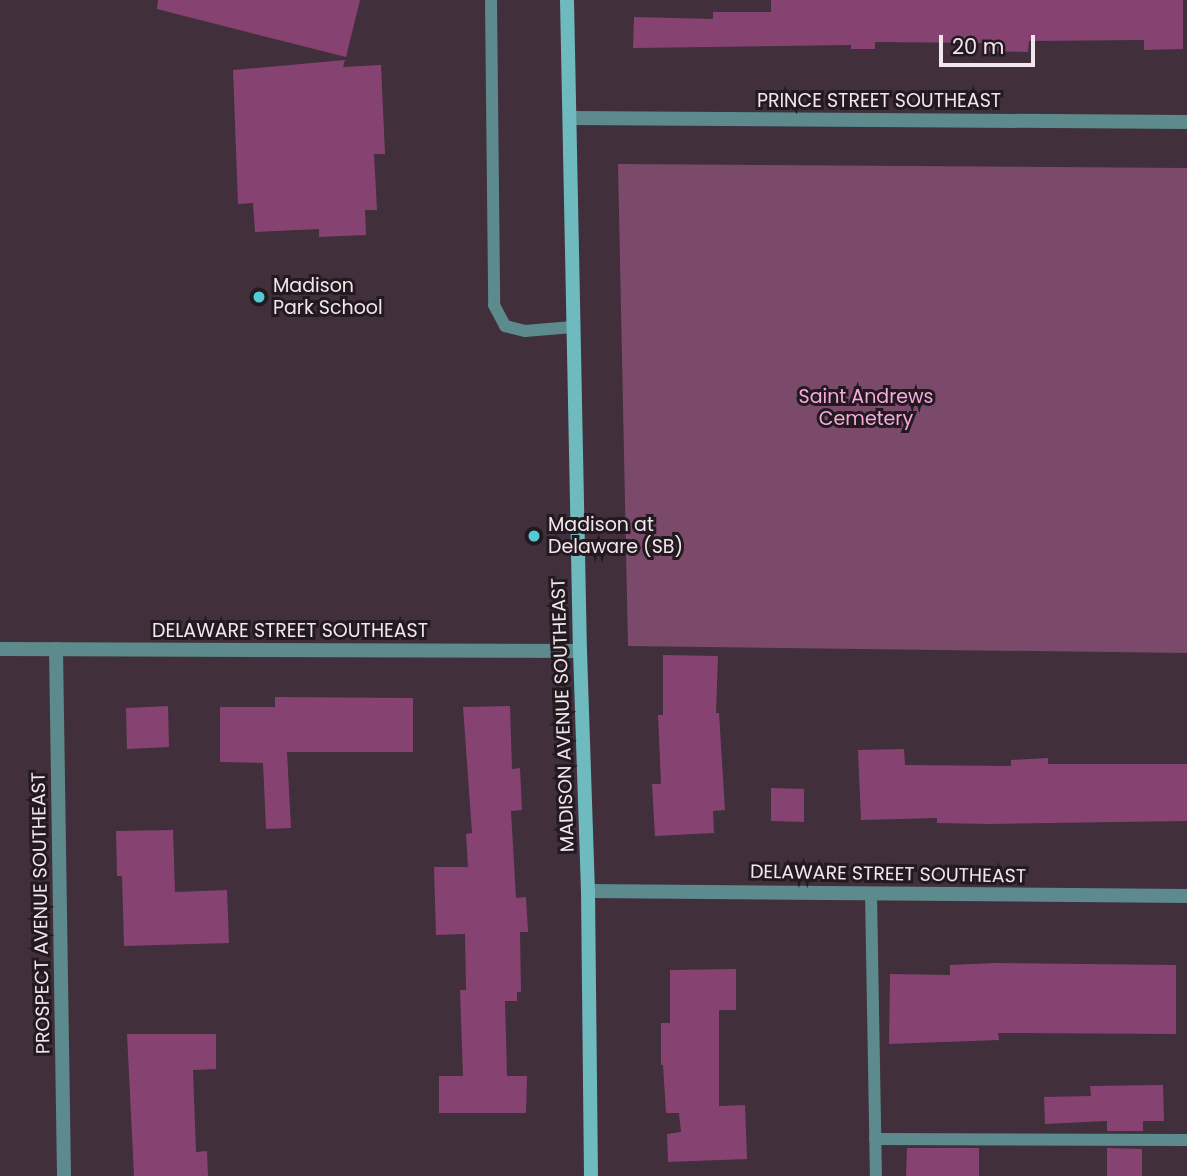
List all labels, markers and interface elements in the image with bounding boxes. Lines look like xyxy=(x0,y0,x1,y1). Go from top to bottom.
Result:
scale bar xyxy=(942,21,1038,65)
text: 20 m xyxy=(952,32,1005,61)
street label: PRINCE STREET SOUTHEAST xyxy=(757,90,1001,112)
place label: Madison Park School xyxy=(273,275,383,319)
marker: Madison Park School xyxy=(251,289,267,305)
park label: Saint Andrews Cemetery xyxy=(799,386,933,430)
place label: Madison at Delaware (SB) xyxy=(548,514,683,558)
marker: Madison at Delaware (SB) xyxy=(526,528,542,544)
street label: MADISON AVENUE SOUTHEAST xyxy=(547,577,579,853)
street label: DELAWARE STREET SOUTHEAST xyxy=(152,620,428,642)
street label: PROSPECT AVENUE SOUTHEAST xyxy=(27,772,55,1054)
street label: DELAWARE STREET SOUTHEAST xyxy=(750,860,1026,888)

